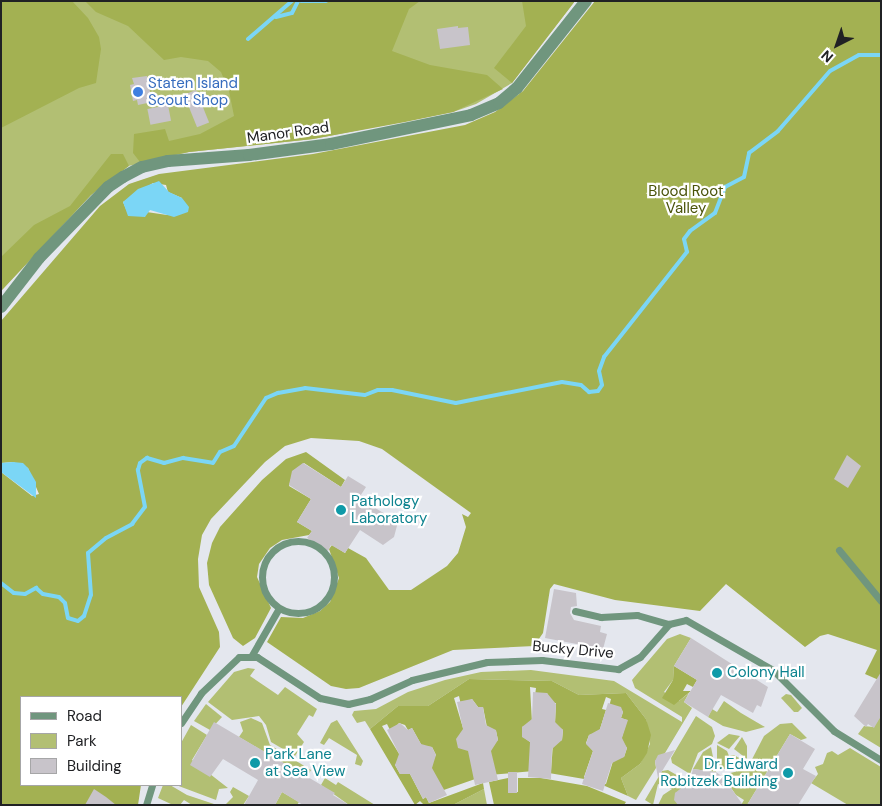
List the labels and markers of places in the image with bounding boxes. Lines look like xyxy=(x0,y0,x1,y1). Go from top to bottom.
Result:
place label: Staten Island Scout Shop xyxy=(148,74,238,109)
marker: Staten Island Scout Shop xyxy=(132,86,144,98)
place label: Pathology Laboratory xyxy=(351,492,427,527)
marker: Pathology Laboratory xyxy=(335,504,347,516)
place label: Colony Hall xyxy=(727,664,805,682)
marker: Colony Hall xyxy=(711,667,723,679)
place label: Park Lane at Sea View xyxy=(265,745,345,780)
place label: Dr. Edward Robitzek Building xyxy=(660,755,778,790)
marker: Park Lane at Sea View xyxy=(249,757,261,769)
marker: Dr. Edward Robitzek Building xyxy=(782,767,794,779)

